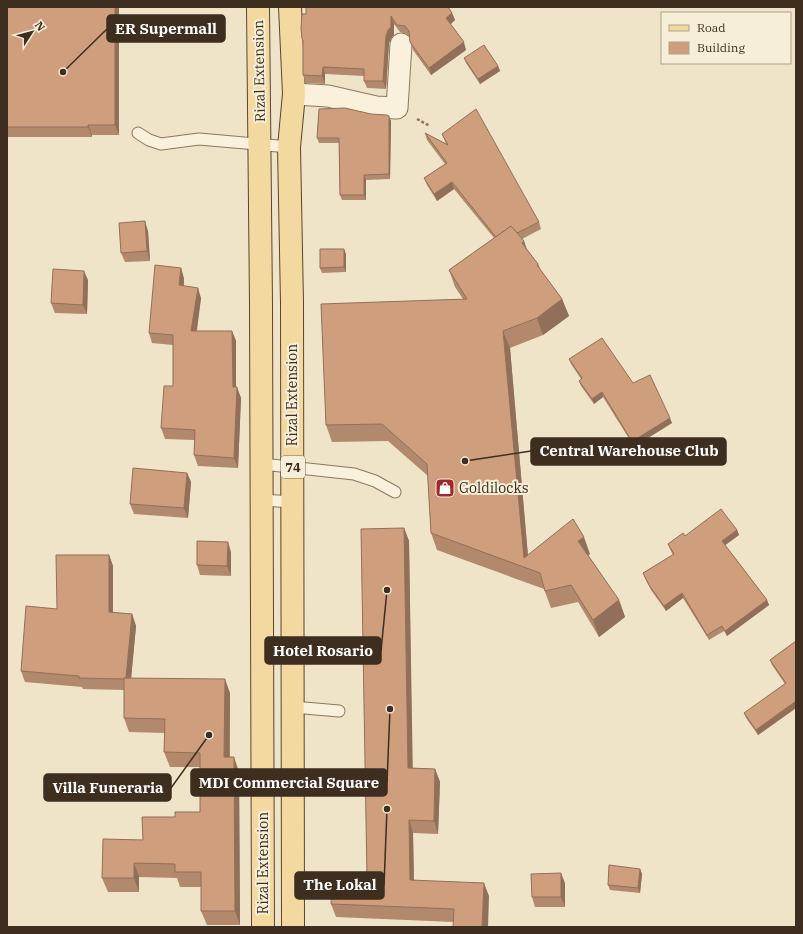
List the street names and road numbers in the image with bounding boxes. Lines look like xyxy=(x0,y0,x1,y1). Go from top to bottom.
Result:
street label: Rizal Extension xyxy=(249,20,269,122)
street label: Rizal Extension xyxy=(283,344,301,446)
road number: 74 xyxy=(281,456,305,478)
street label: Rizal Extension xyxy=(254,812,272,914)

